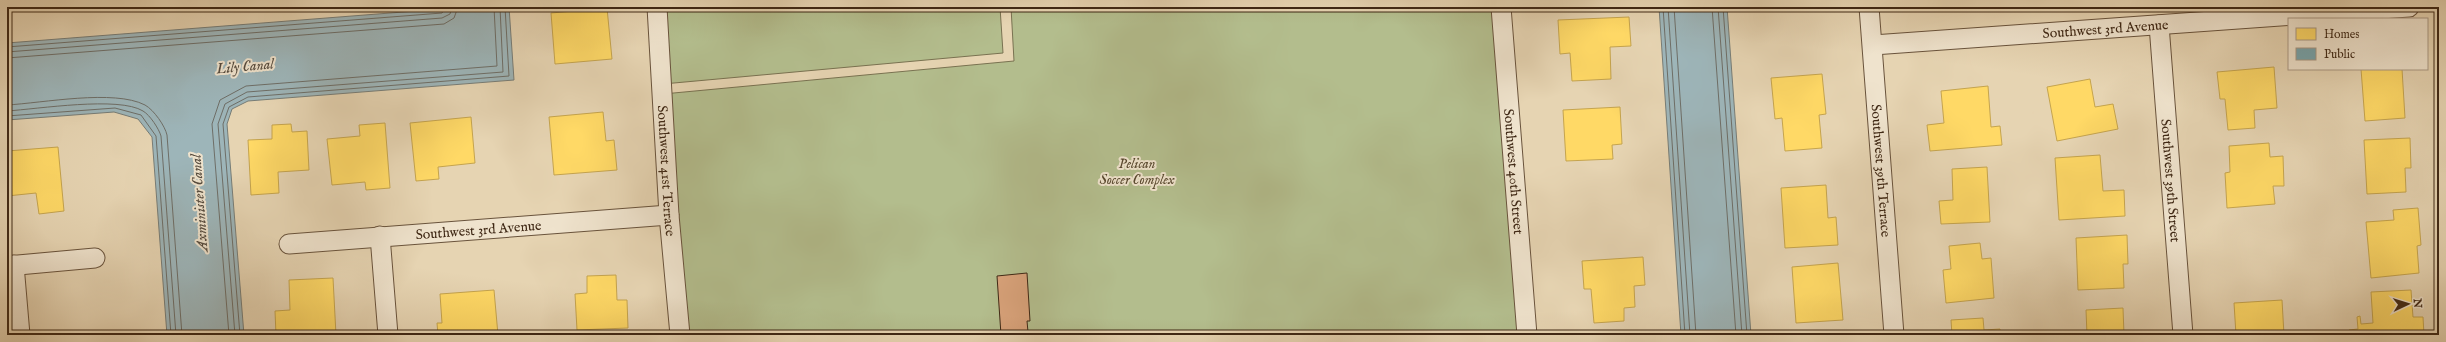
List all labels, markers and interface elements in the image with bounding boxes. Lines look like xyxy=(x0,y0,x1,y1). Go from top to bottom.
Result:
street label: Southwest 3rd Avenue xyxy=(2042,16,2170,43)
legend xyxy=(2288,18,2428,70)
text: Homes xyxy=(2324,27,2360,42)
text: Public xyxy=(2324,47,2355,62)
water label: Lily Canal xyxy=(215,54,276,79)
street label: Southwest 39th Terrace xyxy=(1866,103,1895,238)
street label: Southwest 41st Terrace xyxy=(653,105,679,238)
street label: Southwest 40th Street xyxy=(1499,108,1527,235)
street label: Southwest 39th Street xyxy=(2156,118,2184,243)
water label: Axminister Canal xyxy=(187,152,213,254)
park label: Pelican Soccer Complex xyxy=(1099,155,1175,189)
street label: Southwest 3rd Avenue xyxy=(415,217,543,244)
north arrow xyxy=(2388,284,2428,324)
text: N xyxy=(2410,297,2424,309)

